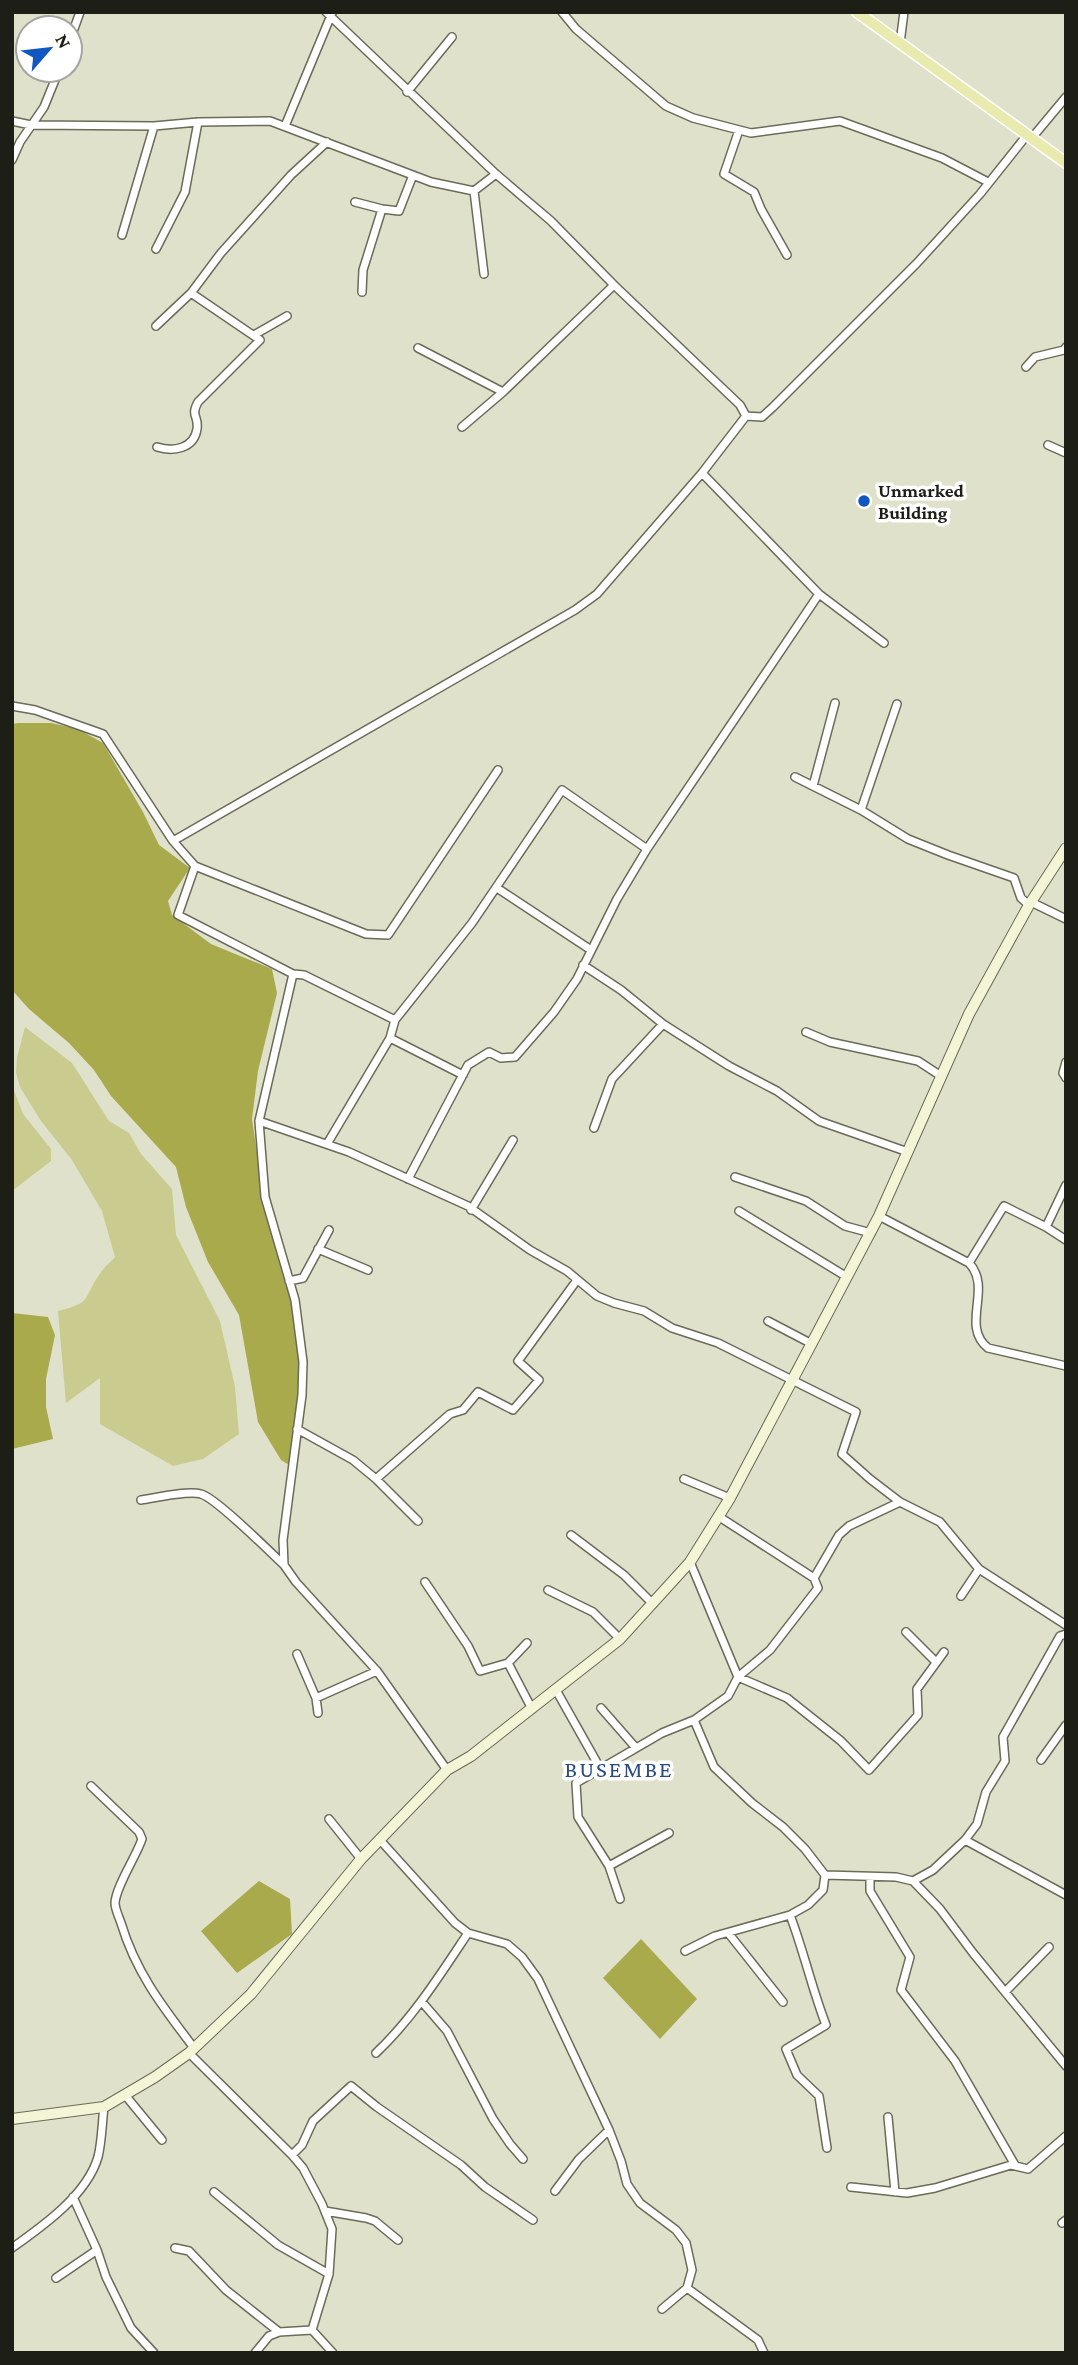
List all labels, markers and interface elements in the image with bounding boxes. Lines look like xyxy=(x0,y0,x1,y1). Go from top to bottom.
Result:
north arrow xyxy=(14,14,84,84)
text: N xyxy=(51,31,76,52)
place label: Unmarked Building xyxy=(878,480,965,523)
marker: Unmarked Building xyxy=(856,493,872,509)
district label: BUSEMBE xyxy=(565,1756,673,1782)

